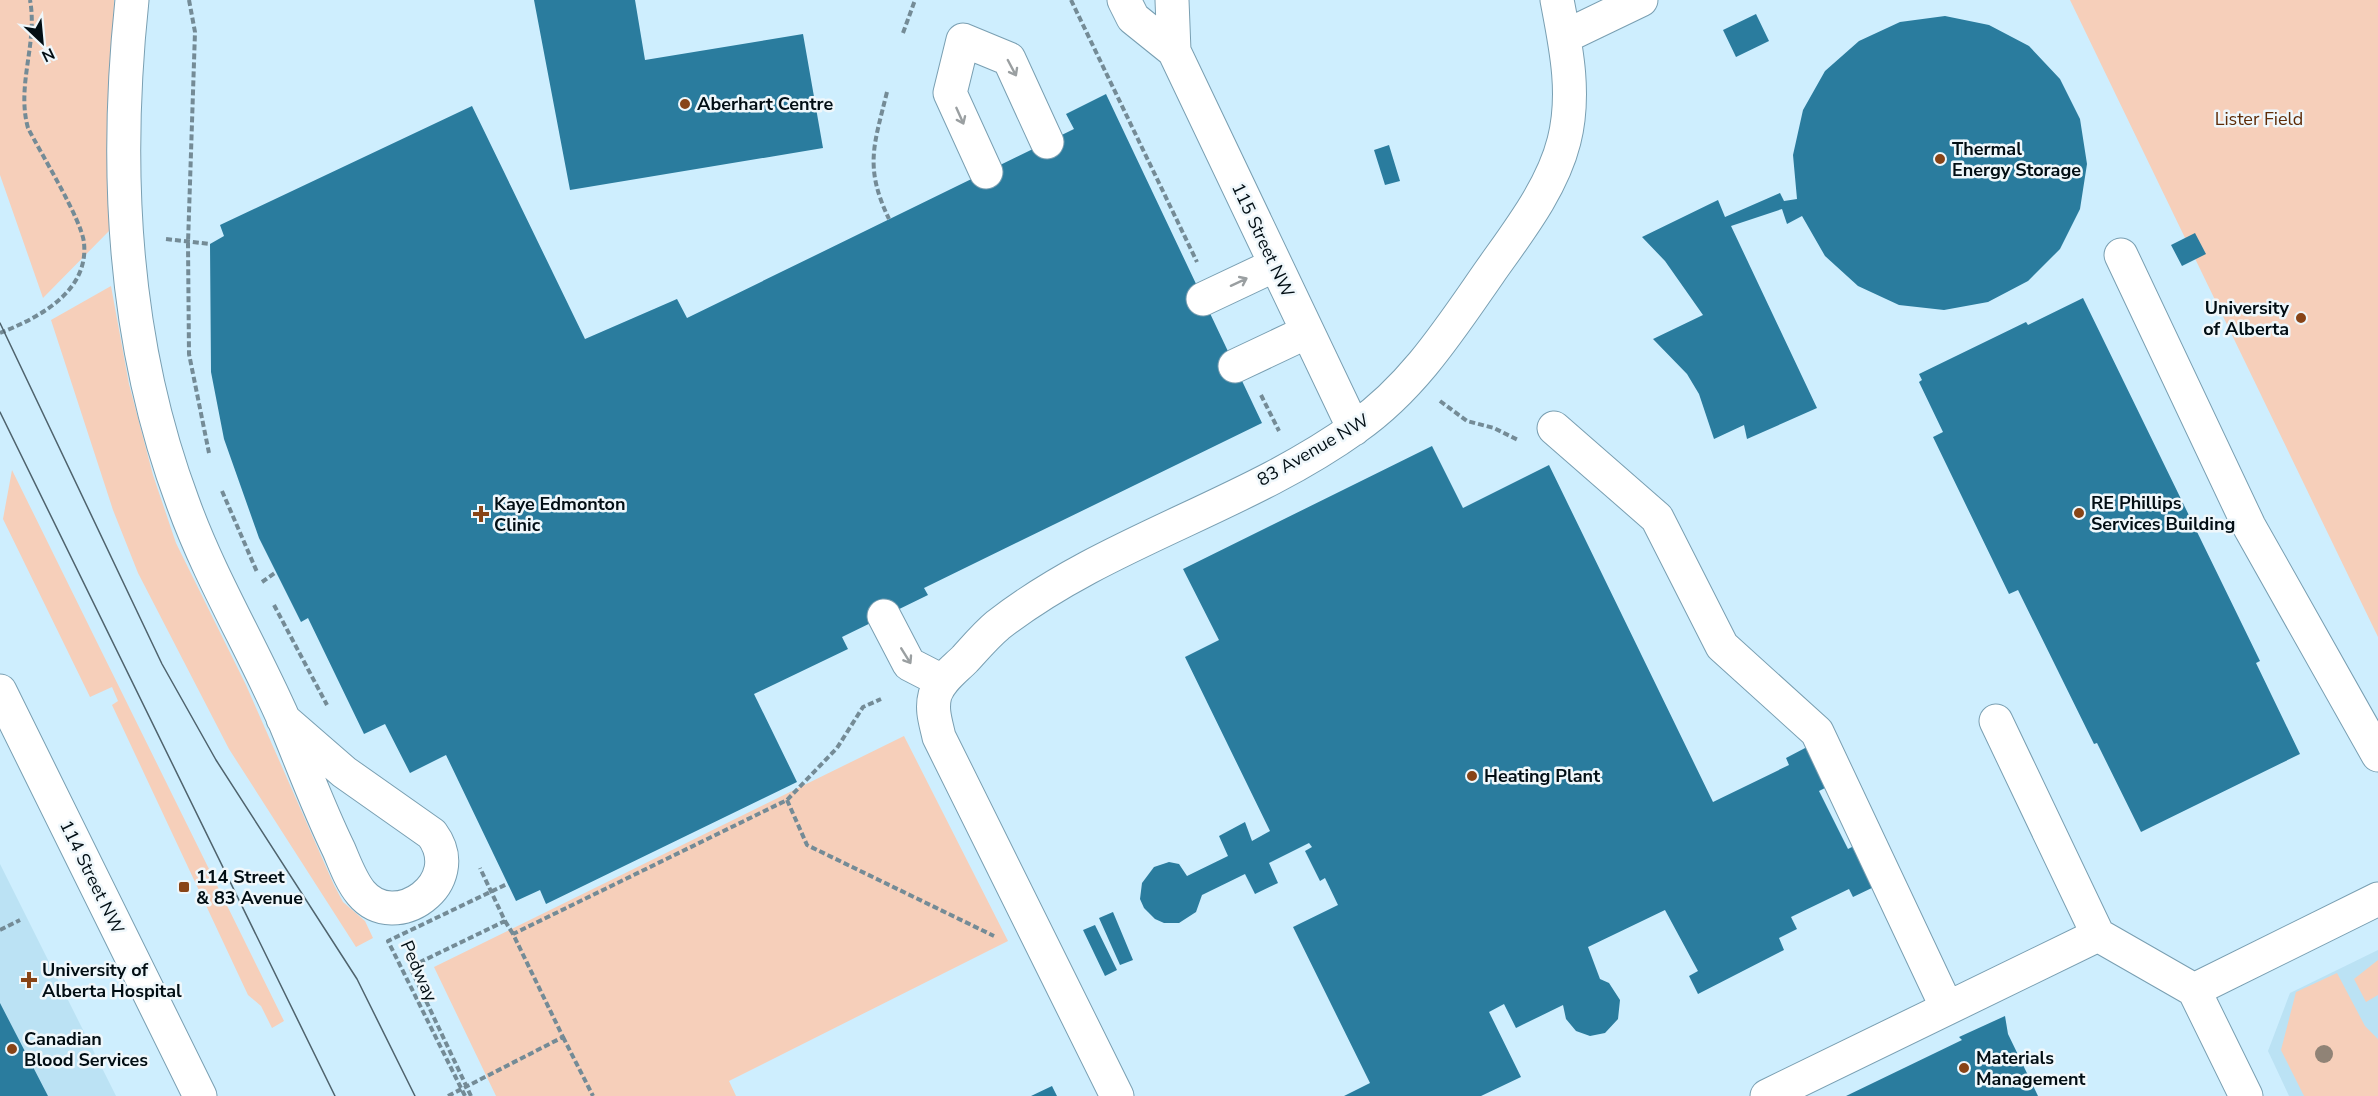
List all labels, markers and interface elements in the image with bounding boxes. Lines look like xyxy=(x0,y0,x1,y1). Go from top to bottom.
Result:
north arrow xyxy=(12,12,72,72)
text: N xyxy=(38,42,58,67)
one-way arrow xyxy=(1007,58,1018,76)
place label: Aberhart Centre xyxy=(697,92,833,116)
marker: Aberhart Centre xyxy=(678,97,692,111)
one-way arrow xyxy=(955,106,966,124)
park label: Lister Field xyxy=(2215,107,2303,131)
place label: Thermal Energy Storage xyxy=(1952,137,2081,182)
marker: Thermal Energy Storage xyxy=(1933,152,1947,166)
street label: 115 Street NW xyxy=(1226,179,1300,301)
one-way arrow xyxy=(1230,276,1248,288)
place label: University of Alberta xyxy=(2203,296,2290,341)
marker: University of Alberta xyxy=(2294,311,2308,325)
street label: 83 Avenue NW xyxy=(1253,408,1373,492)
place label: RE Phillips Services Building xyxy=(2091,491,2235,536)
place label: Kaye Edmonton Clinic xyxy=(494,492,626,537)
marker: Kaye Edmonton Clinic xyxy=(472,505,490,523)
marker: RE Phillips Services Building xyxy=(2072,506,2086,520)
one-way arrow xyxy=(900,647,912,664)
place label: Heating Plant xyxy=(1484,764,1600,788)
marker: Heating Plant xyxy=(1465,769,1479,783)
street label: 114 Street NW xyxy=(54,816,130,938)
place label: 114 Street & 83 Avenue xyxy=(196,865,303,910)
marker: 114 Street & 83 Avenue xyxy=(177,880,191,894)
street label: Pedway xyxy=(395,937,443,1006)
place label: University of Alberta Hospital xyxy=(42,958,182,1003)
marker: University of Alberta Hospital xyxy=(20,971,38,989)
place label: Canadian Blood Services xyxy=(24,1027,148,1072)
marker: Canadian Blood Services xyxy=(5,1042,19,1056)
place label: Materials Management xyxy=(1976,1046,2086,1091)
marker: Materials Management xyxy=(1957,1061,1971,1075)

